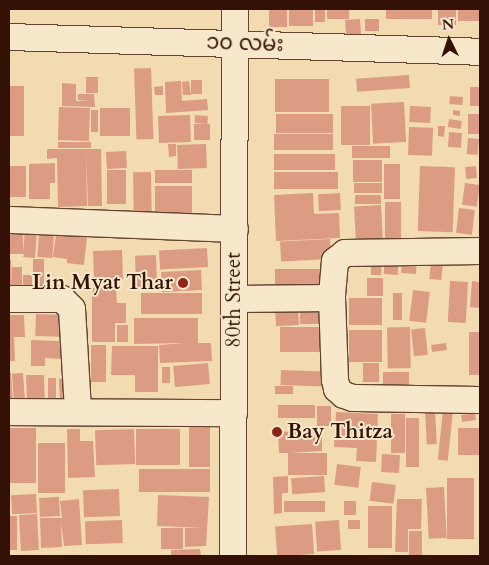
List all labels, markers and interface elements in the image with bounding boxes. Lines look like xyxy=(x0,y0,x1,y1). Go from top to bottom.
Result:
north arrow xyxy=(424,15,474,65)
text: N xyxy=(441,15,455,34)
street label: ၁၀ လမ်း xyxy=(206,30,284,58)
street label: 80th Street xyxy=(221,252,247,348)
place label: Lin Myat Thar xyxy=(32,270,173,296)
marker: Lin Myat Thar xyxy=(177,277,189,289)
place label: Bay Thitza xyxy=(287,419,393,445)
marker: Bay Thitza xyxy=(271,426,283,438)

